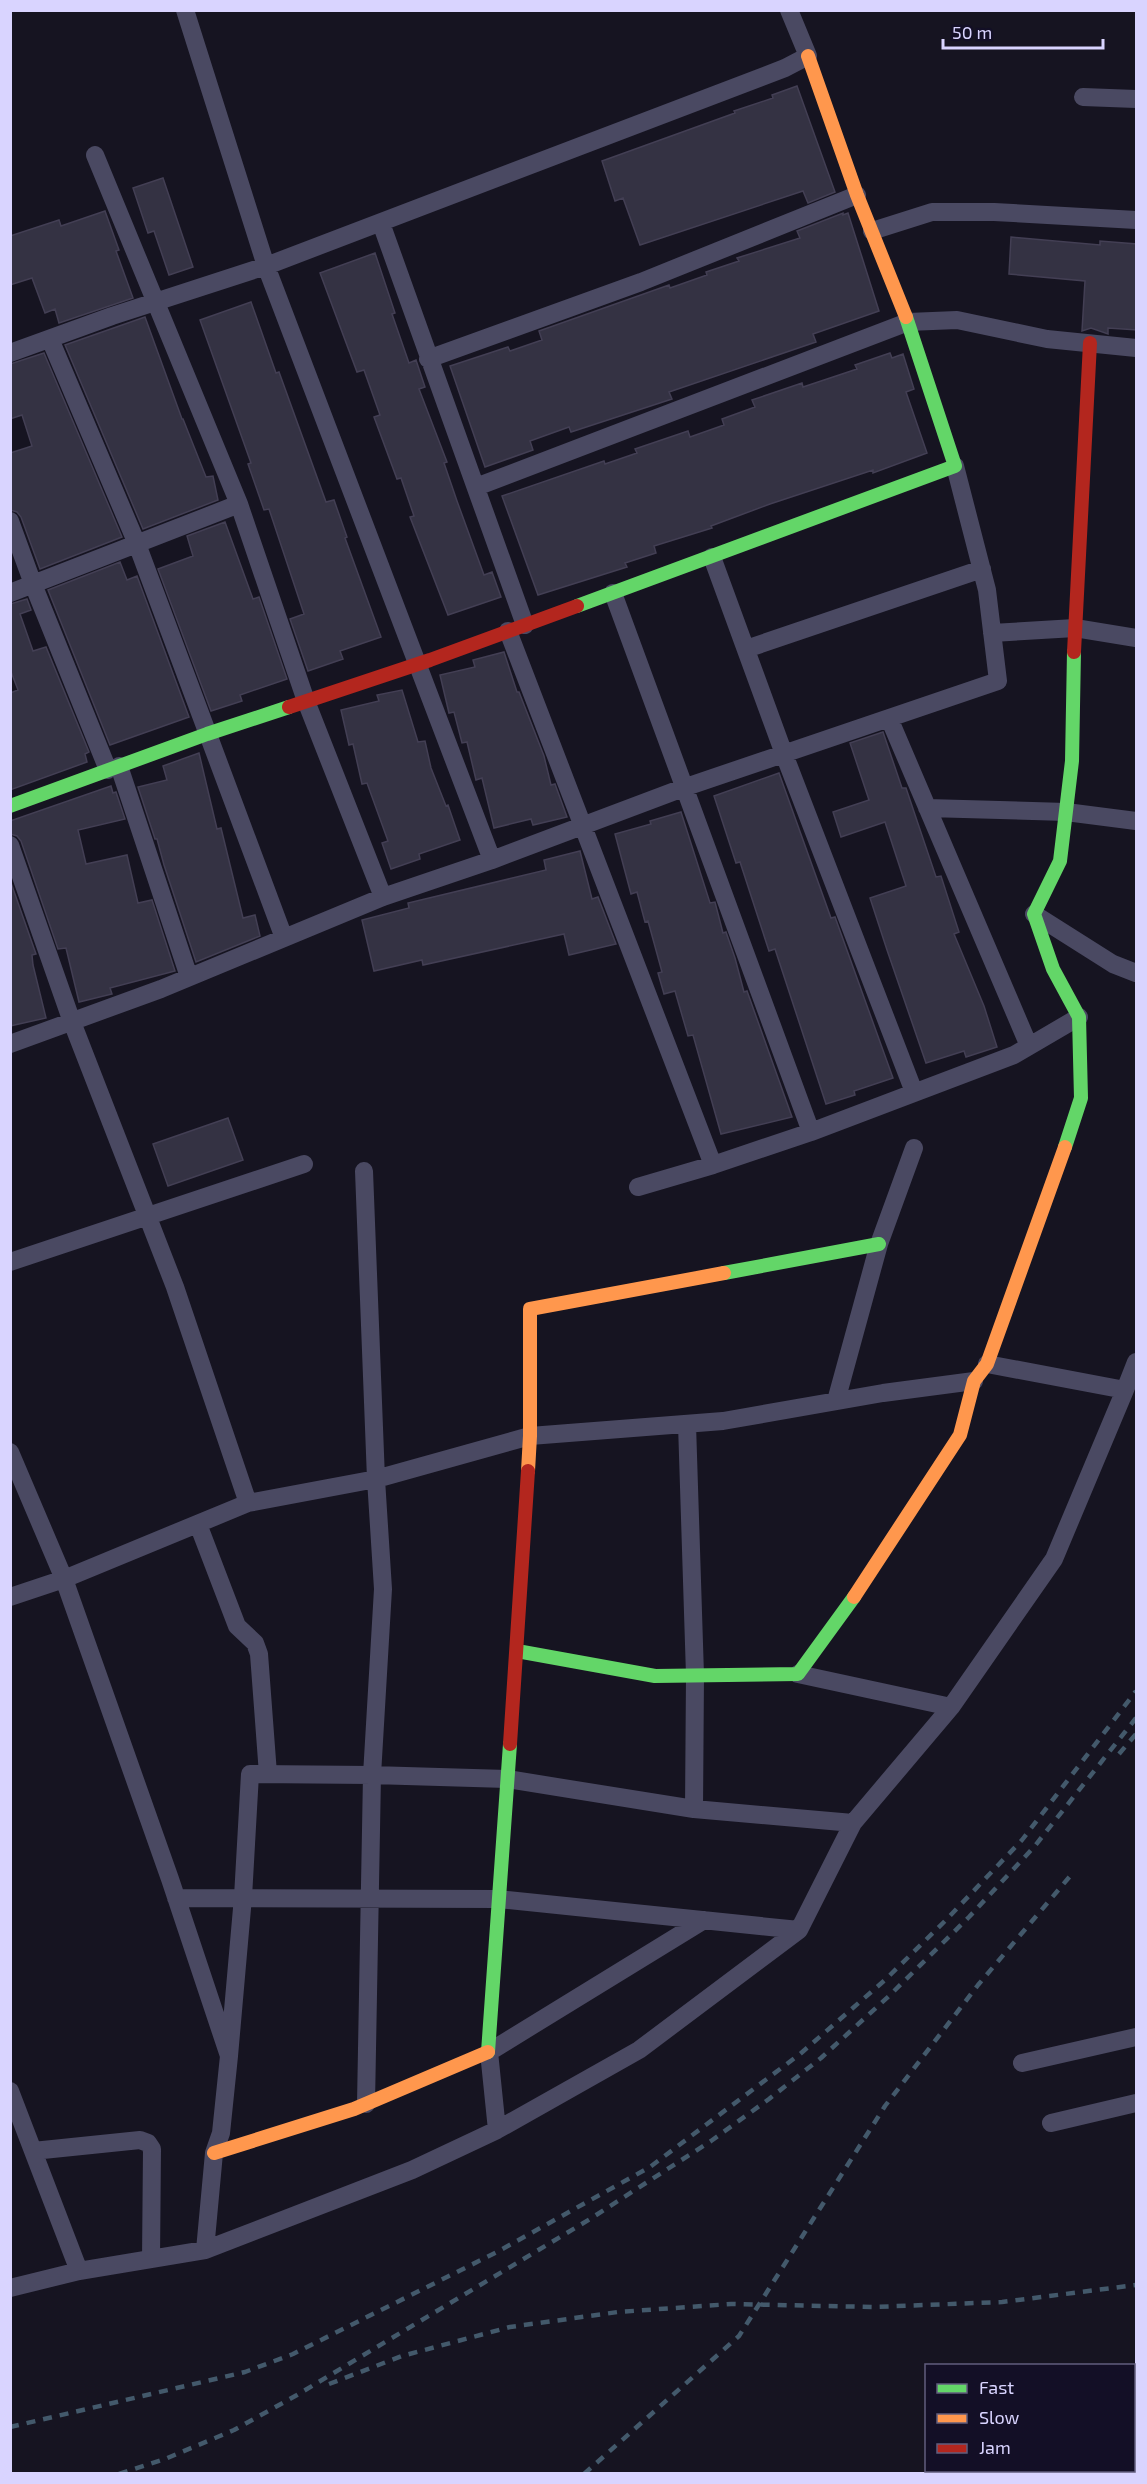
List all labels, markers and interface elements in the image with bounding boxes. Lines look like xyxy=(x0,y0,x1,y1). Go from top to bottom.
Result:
scale bar xyxy=(943,12,1104,50)
text: 50 m xyxy=(952,21,992,43)
legend xyxy=(925,2364,1135,2472)
text: Fast xyxy=(979,2376,1014,2398)
text: Slow xyxy=(979,2406,1020,2428)
text: Jam xyxy=(979,2436,1011,2458)

